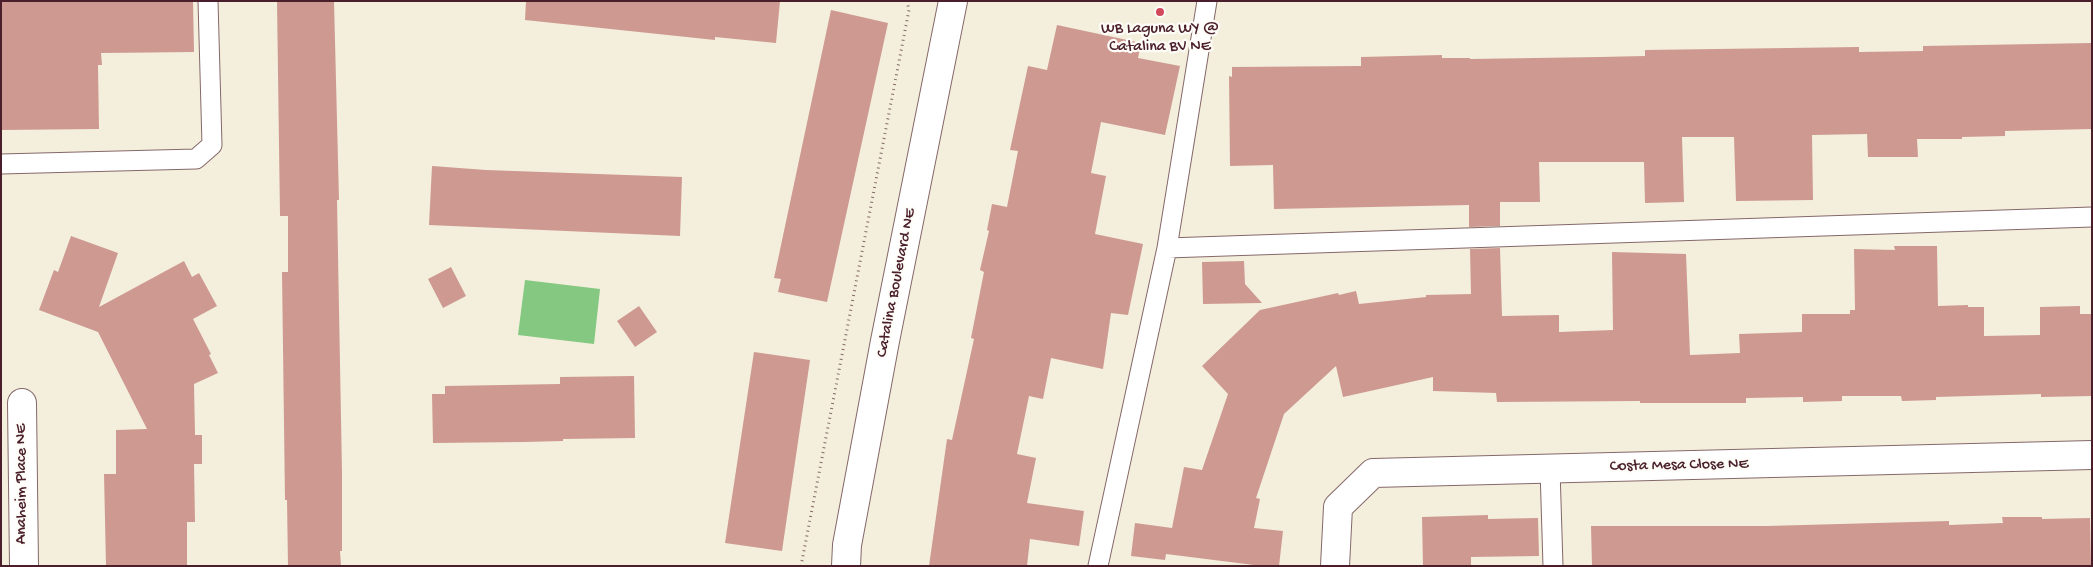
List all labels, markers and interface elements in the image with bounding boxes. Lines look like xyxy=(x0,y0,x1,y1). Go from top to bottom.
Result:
marker: WB Laguna WY @ Catalina BV NE xyxy=(1154,6,1166,18)
place label: WB Laguna WY @ Catalina BV NE xyxy=(1101,20,1219,58)
street label: Catalina Boulevard NE xyxy=(873,207,921,359)
street label: Anaheim Place NE xyxy=(13,424,33,544)
street label: Costa Mesa Close NE xyxy=(1609,455,1749,477)

